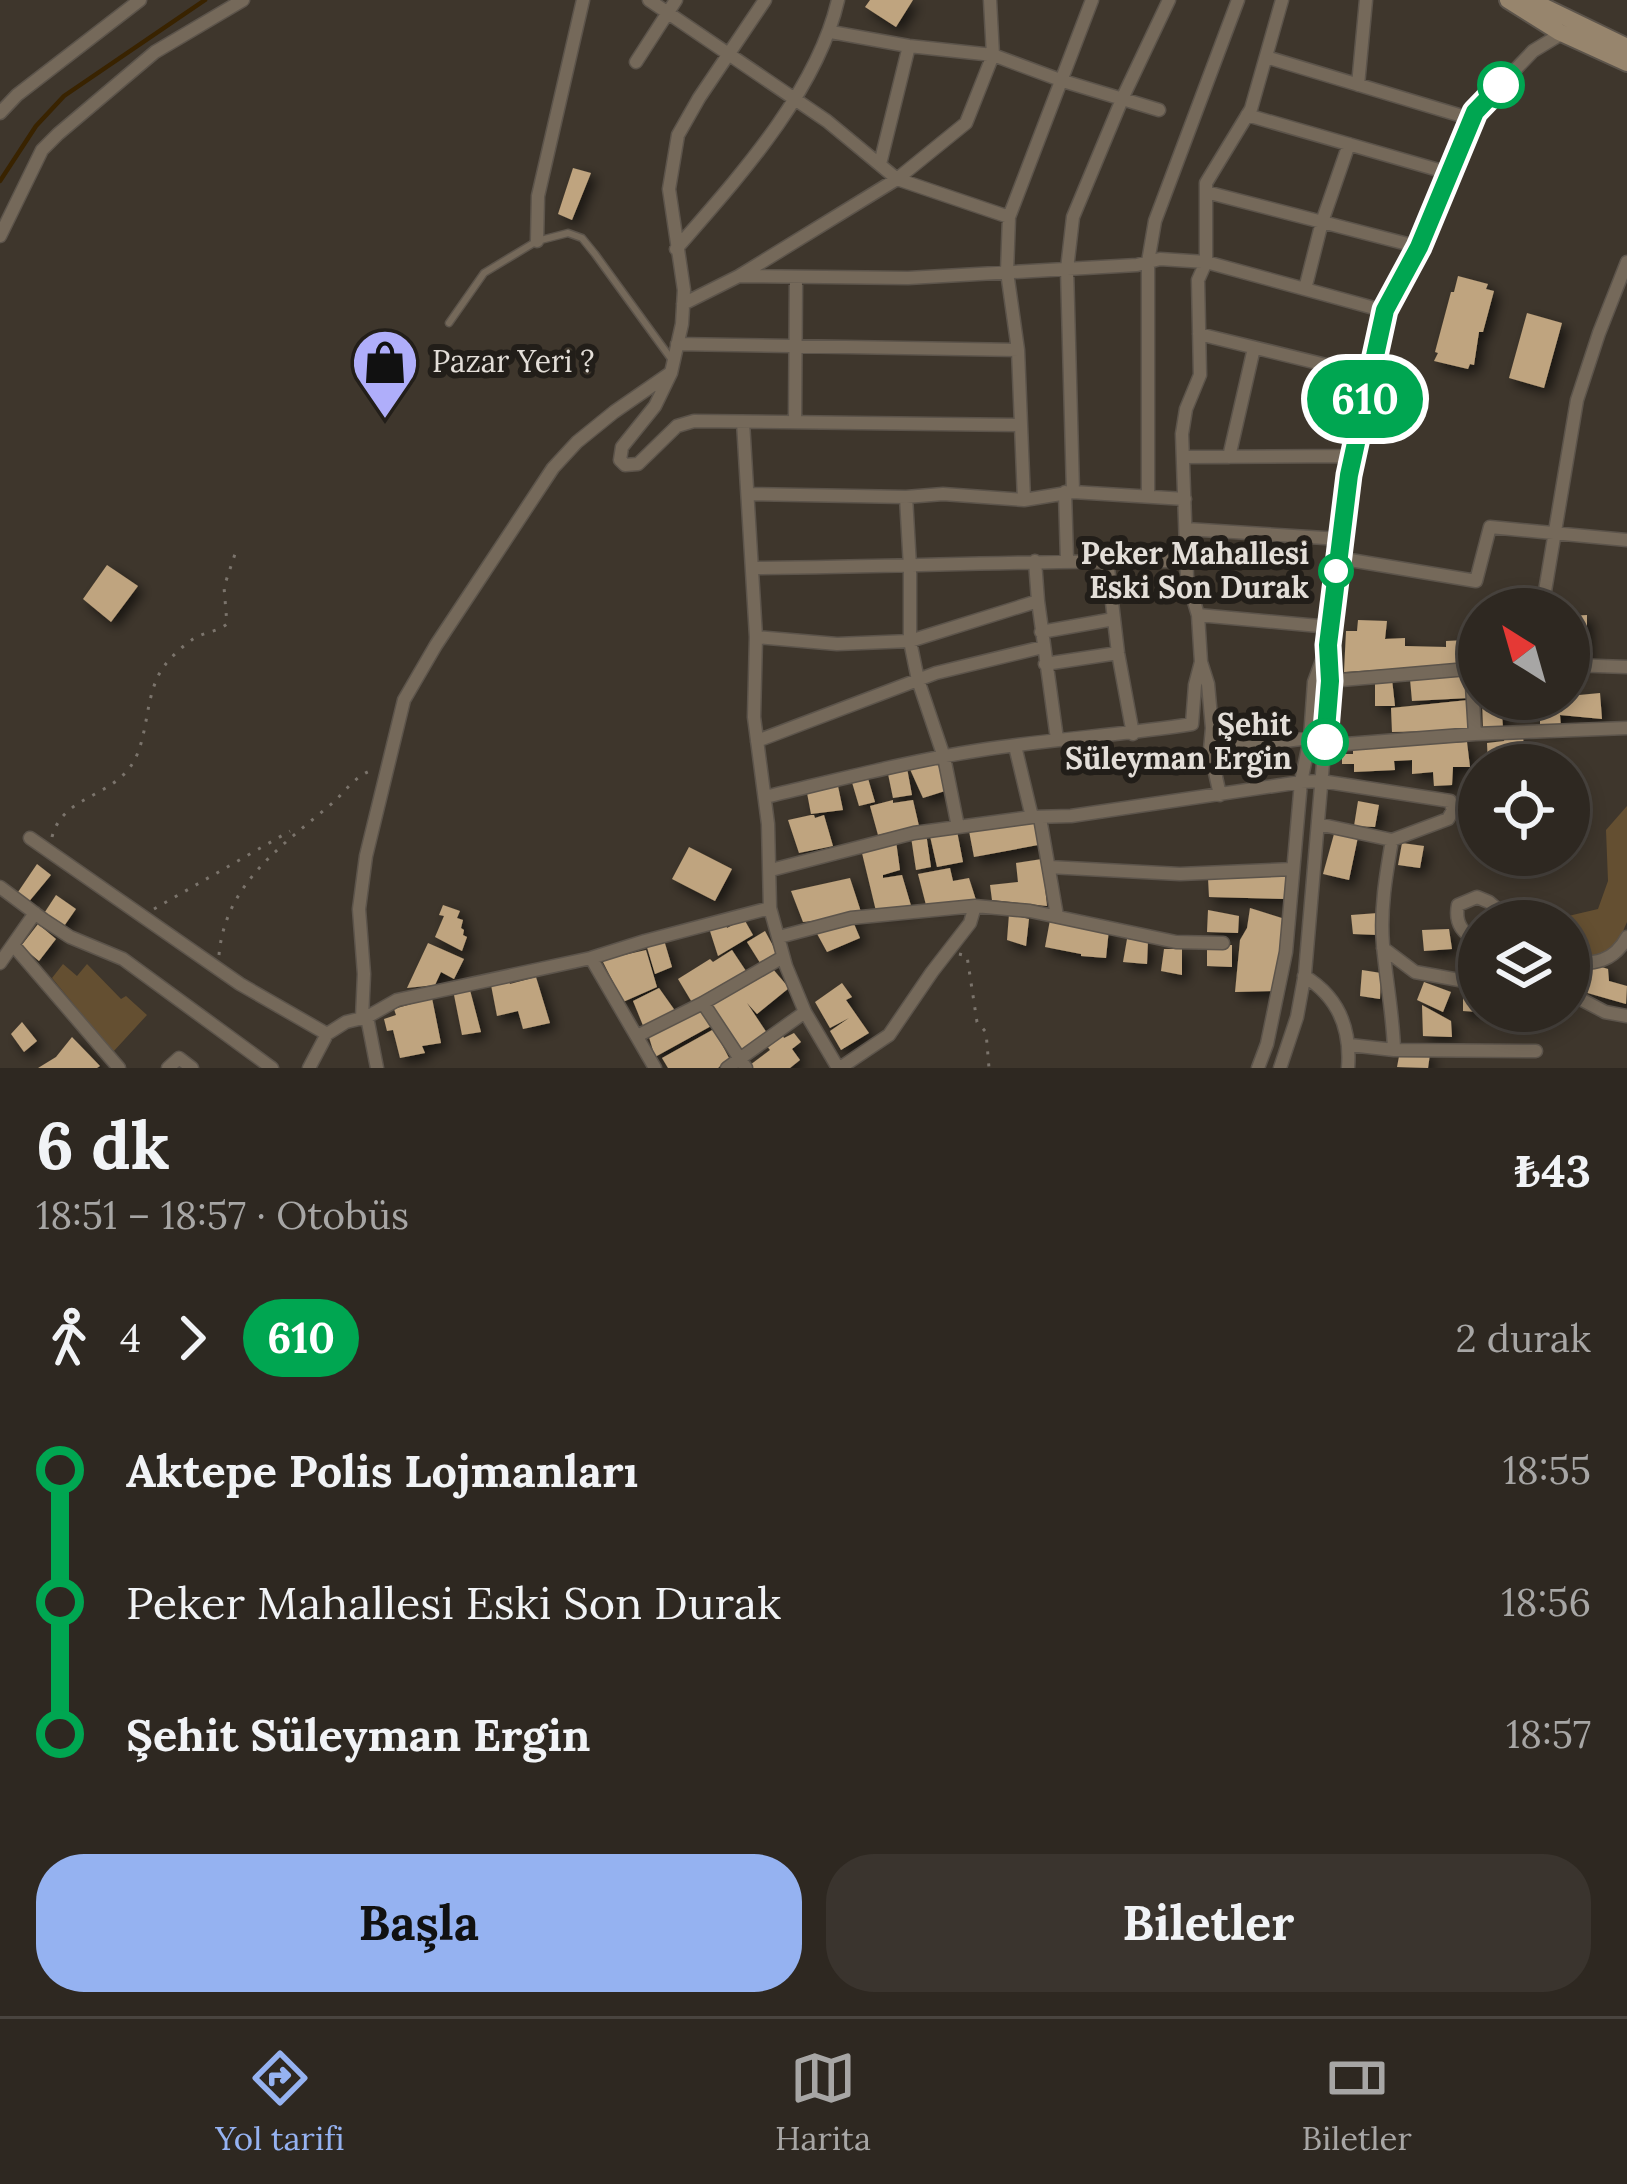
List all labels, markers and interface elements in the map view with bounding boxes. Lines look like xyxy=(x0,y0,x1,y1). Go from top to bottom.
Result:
unlabelled marker xyxy=(1479,63,1523,107)
shop icon: Pazar Yeri ? xyxy=(350,327,420,421)
place label: Pazar Yeri ? xyxy=(432,342,594,380)
line badge: 610 xyxy=(1296,360,1434,438)
text: 610 xyxy=(1331,372,1399,426)
place label: Peker Mahallesi Eski Son Durak xyxy=(1080,534,1309,606)
marker: Peker Mahallesi Eski Son Durak xyxy=(1320,555,1352,587)
north arrow xyxy=(1458,588,1590,720)
map controls xyxy=(1458,588,1590,1032)
place label: Şehit Süleyman Ergin xyxy=(1065,705,1293,778)
marker: Şehit Süleyman Ergin xyxy=(1303,720,1347,764)
button: locate xyxy=(1458,744,1590,876)
button: layers xyxy=(1458,900,1590,1032)
text: 6 dk xyxy=(36,1103,170,1187)
text: ₺43 xyxy=(1515,1142,1591,1199)
text: 18:51 – 18:57 · Otobüs xyxy=(36,1190,409,1240)
icon: walk xyxy=(36,1305,102,1371)
icon: forward xyxy=(159,1305,225,1371)
text: 610 xyxy=(267,1311,335,1365)
text: 4 xyxy=(120,1313,141,1363)
text: 2 durak xyxy=(1456,1313,1591,1363)
text: Aktepe Polis Lojmanları xyxy=(126,1442,638,1499)
text: 18:55 xyxy=(1503,1445,1591,1495)
text: Peker Mahallesi Eski Son Durak xyxy=(126,1574,781,1631)
text: 18:56 xyxy=(1501,1577,1591,1627)
text: Şehit Süleyman Ergin xyxy=(126,1706,591,1763)
text: 18:57 xyxy=(1506,1709,1591,1759)
button: Başla xyxy=(36,1854,802,1992)
button: Biletler xyxy=(826,1854,1591,1992)
tab: Yol tarifi xyxy=(215,2045,345,2159)
tab: Harita xyxy=(775,2045,871,2159)
tab: Biletler xyxy=(1301,2045,1412,2159)

